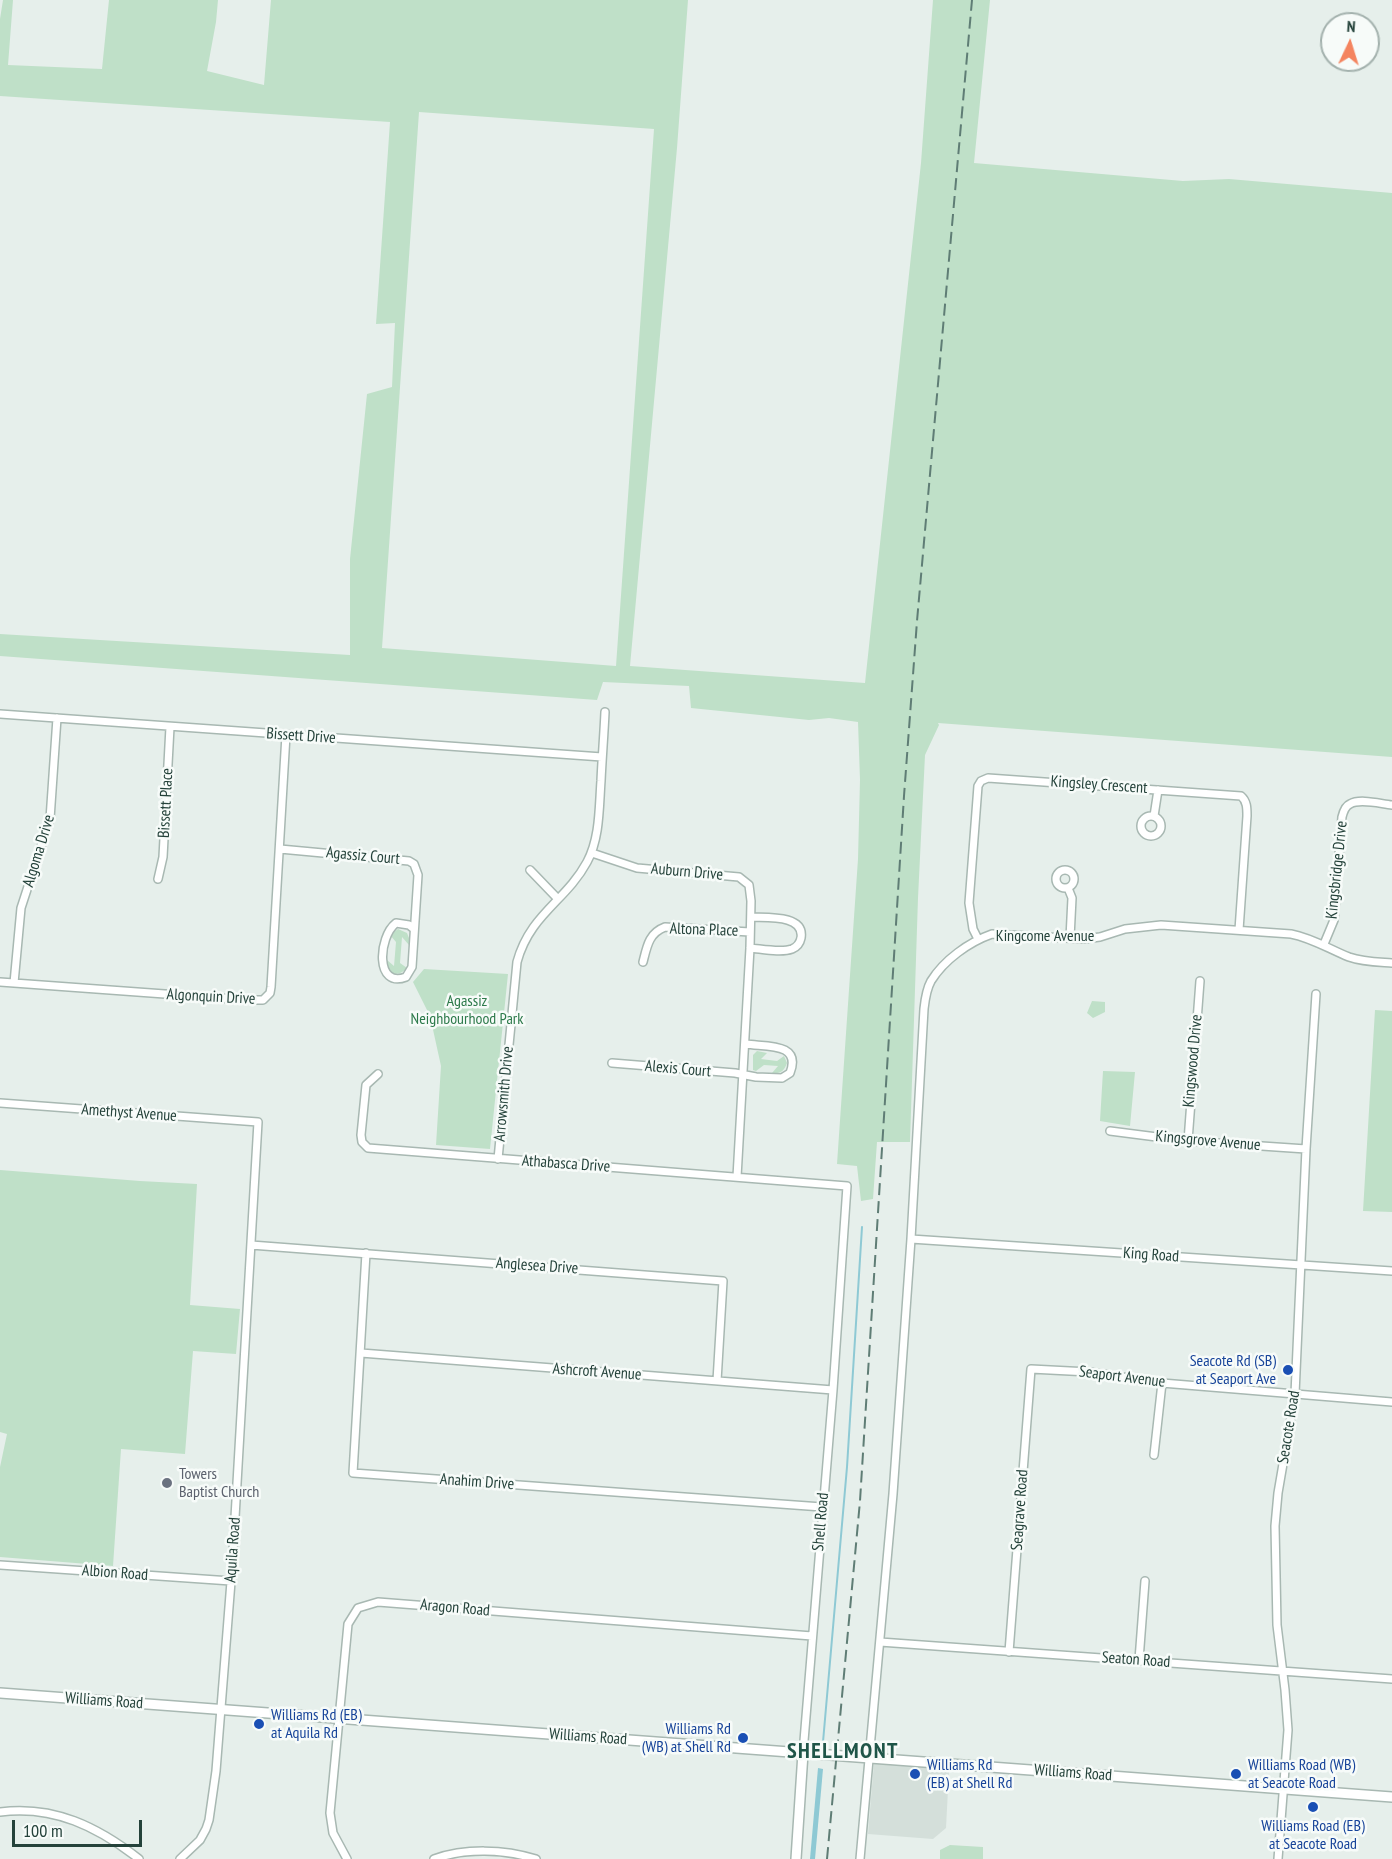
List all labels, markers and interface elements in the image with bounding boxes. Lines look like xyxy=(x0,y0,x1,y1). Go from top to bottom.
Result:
north arrow xyxy=(1320,12,1380,72)
text: N xyxy=(1346,16,1356,36)
street label: Bissett Drive xyxy=(266,724,336,748)
street label: Bissett Place xyxy=(155,768,177,838)
street label: Kingsley Crescent xyxy=(1050,772,1148,798)
street label: Algoma Drive xyxy=(19,813,59,889)
street label: Kingsbridge Drive xyxy=(1322,820,1352,920)
street label: Agassiz Court xyxy=(325,843,401,869)
street label: Auburn Drive xyxy=(650,859,724,885)
street label: Altona Place xyxy=(669,919,739,941)
street label: Kingcome Avenue xyxy=(996,926,1094,946)
street label: Algonquin Drive xyxy=(166,985,256,1009)
park label: Agassiz Neighbourhood Park xyxy=(411,991,523,1029)
street label: Kingswood Drive xyxy=(1179,1014,1207,1108)
street label: Arrowsmith Drive xyxy=(490,1045,518,1143)
street label: Alexis Court xyxy=(644,1057,712,1081)
street label: Amethyst Avenue xyxy=(81,1100,177,1126)
street label: Kingsgrove Avenue xyxy=(1155,1127,1261,1155)
street label: Athabasca Drive xyxy=(521,1151,611,1177)
street label: King Road xyxy=(1122,1243,1180,1267)
street label: Anglesea Drive xyxy=(495,1254,579,1278)
place label: Seacote Rd (SB) at Seaport Ave xyxy=(1190,1351,1276,1389)
street label: Ashcroft Avenue xyxy=(552,1359,642,1385)
street label: Seaport Avenue xyxy=(1078,1362,1166,1392)
marker: Seacote Rd (SB) at Seaport Ave xyxy=(1281,1363,1295,1377)
street label: Seacote Road xyxy=(1274,1389,1304,1465)
place label: Towers Baptist Church xyxy=(179,1464,259,1502)
street label: Seagrave Road xyxy=(1008,1469,1032,1551)
street label: Anahim Drive xyxy=(439,1470,515,1494)
marker: Towers Baptist Church xyxy=(160,1476,174,1490)
street label: Shell Road xyxy=(809,1492,833,1552)
street label: Aquila Road xyxy=(221,1517,245,1583)
street label: Albion Road xyxy=(81,1561,149,1585)
street label: Aragon Road xyxy=(419,1595,491,1621)
street label: Seaton Road xyxy=(1101,1648,1171,1672)
street label: Williams Road xyxy=(64,1689,144,1713)
place label: Williams Rd (EB) at Aquila Rd xyxy=(271,1705,362,1743)
marker: Williams Rd (EB) at Aquila Rd xyxy=(252,1717,266,1731)
place label: Williams Rd (WB) at Shell Rd xyxy=(642,1719,731,1757)
street label: Williams Road xyxy=(548,1725,628,1749)
marker: Williams Rd (WB) at Shell Rd xyxy=(736,1731,750,1745)
district label: SHELLMONT xyxy=(787,1739,899,1765)
place label: Williams Rd (EB) at Shell Rd xyxy=(927,1755,1012,1793)
place label: Williams Road (WB) at Seacote Road xyxy=(1248,1755,1355,1793)
street label: Williams Road xyxy=(1033,1761,1113,1785)
marker: Williams Rd (EB) at Shell Rd xyxy=(908,1767,922,1781)
marker: Williams Road (WB) at Seacote Road xyxy=(1229,1767,1243,1781)
marker: Williams Road (EB) at Seacote Road xyxy=(1306,1800,1320,1814)
scale bar xyxy=(15,1808,146,1846)
place label: Williams Road (EB) at Seacote Road xyxy=(1261,1816,1365,1854)
text: 100 m xyxy=(23,1819,63,1842)

